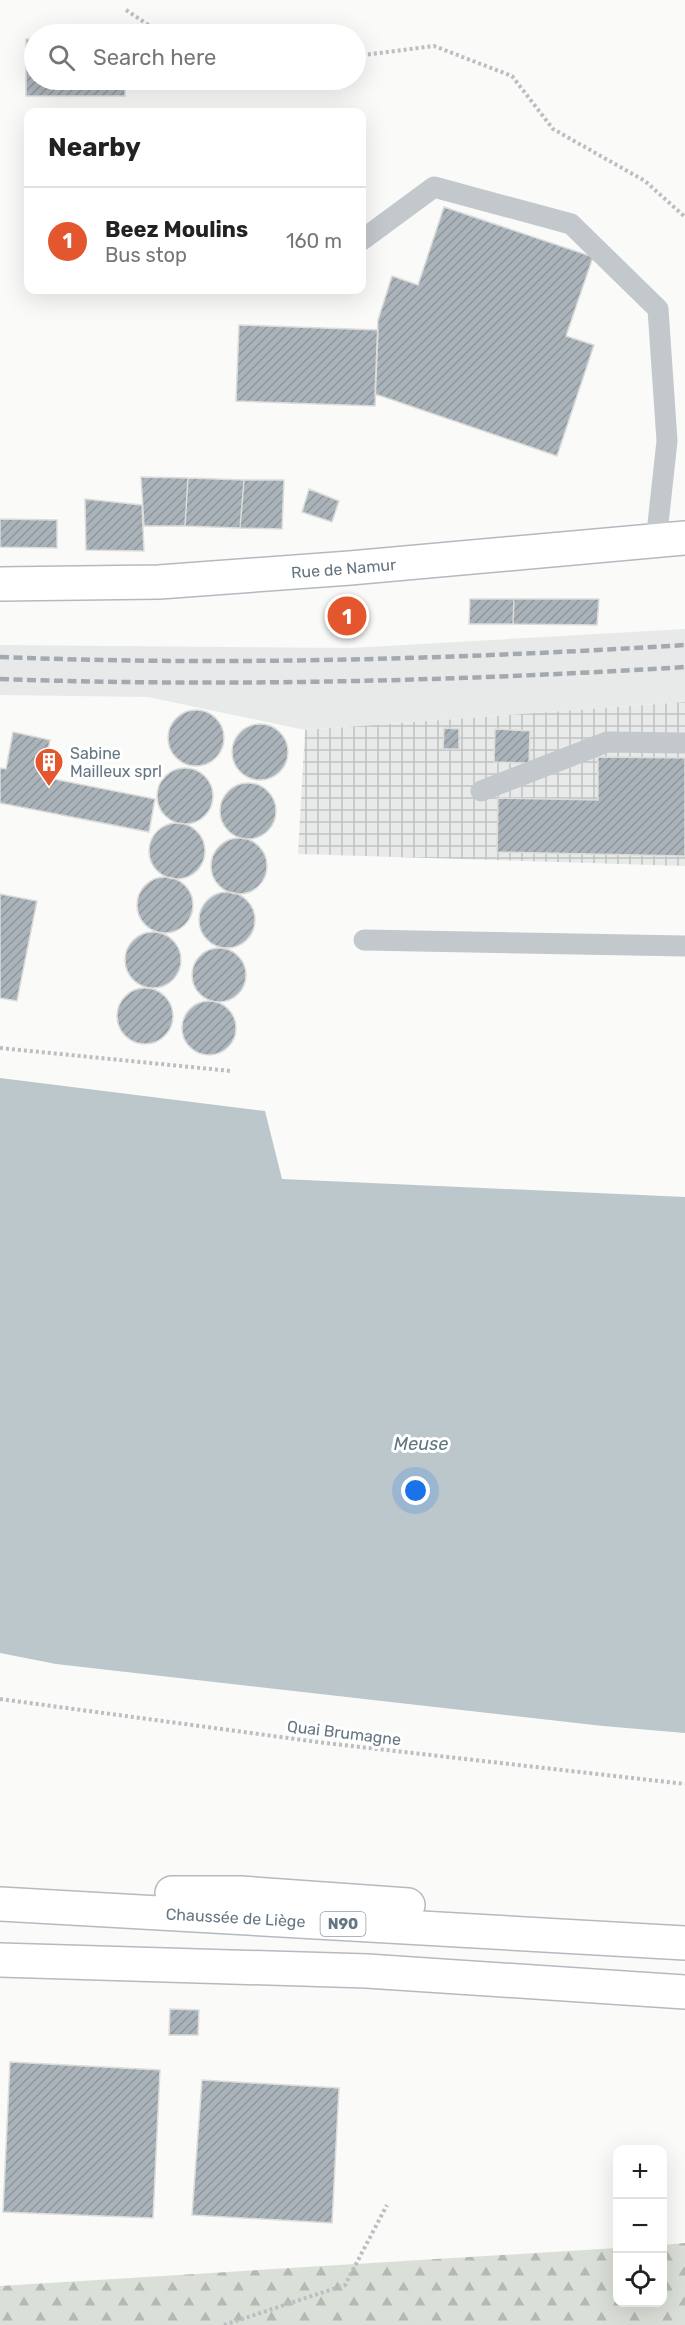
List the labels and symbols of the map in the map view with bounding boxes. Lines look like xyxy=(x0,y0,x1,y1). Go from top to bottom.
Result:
street label: Rue de Namur xyxy=(290,554,397,582)
pin: 1 xyxy=(328,594,366,638)
place label: Sabine Mailleux sprl xyxy=(70,744,162,781)
building icon: Sabine Mailleux sprl xyxy=(33,746,65,788)
water label: Meuse xyxy=(394,1433,448,1455)
your location xyxy=(401,1476,430,1505)
street label: Quai Brumagne xyxy=(286,1717,402,1749)
street label: Chaussée de Liège xyxy=(165,1904,306,1931)
road number: N90 xyxy=(320,1912,366,1936)

